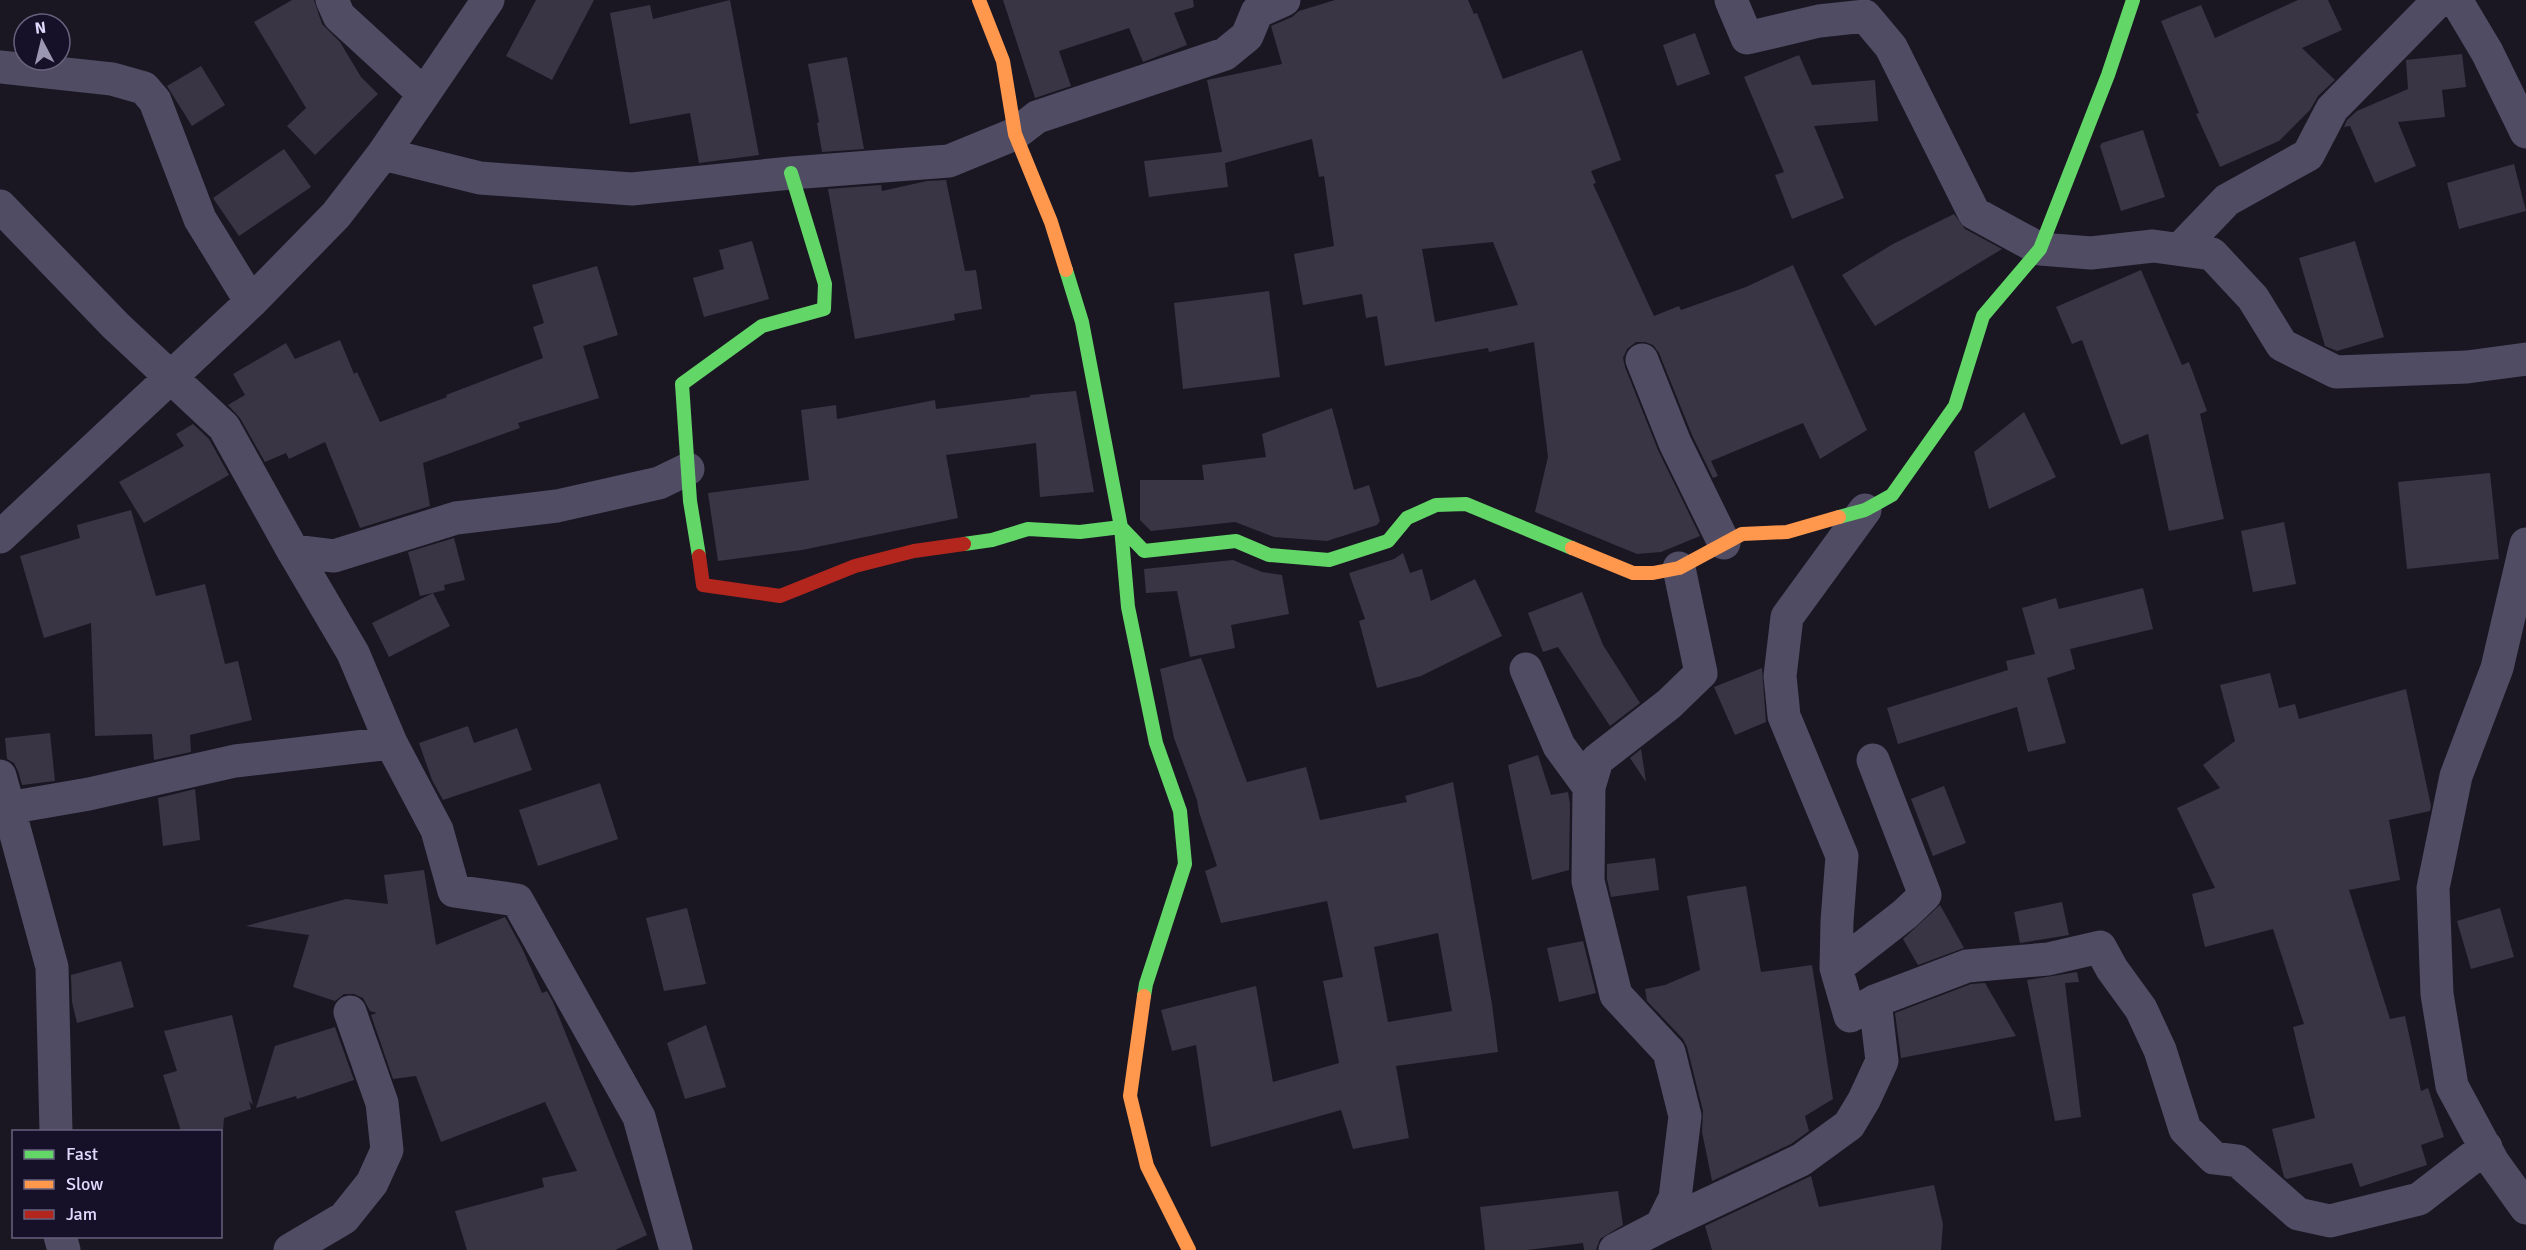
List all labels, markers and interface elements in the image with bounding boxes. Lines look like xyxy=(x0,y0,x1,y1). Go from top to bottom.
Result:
north arrow xyxy=(12,12,72,72)
text: N xyxy=(34,18,47,39)
legend xyxy=(12,1130,222,1238)
text: Fast xyxy=(66,1143,98,1165)
text: Slow xyxy=(66,1173,103,1195)
text: Jam xyxy=(66,1203,97,1225)

